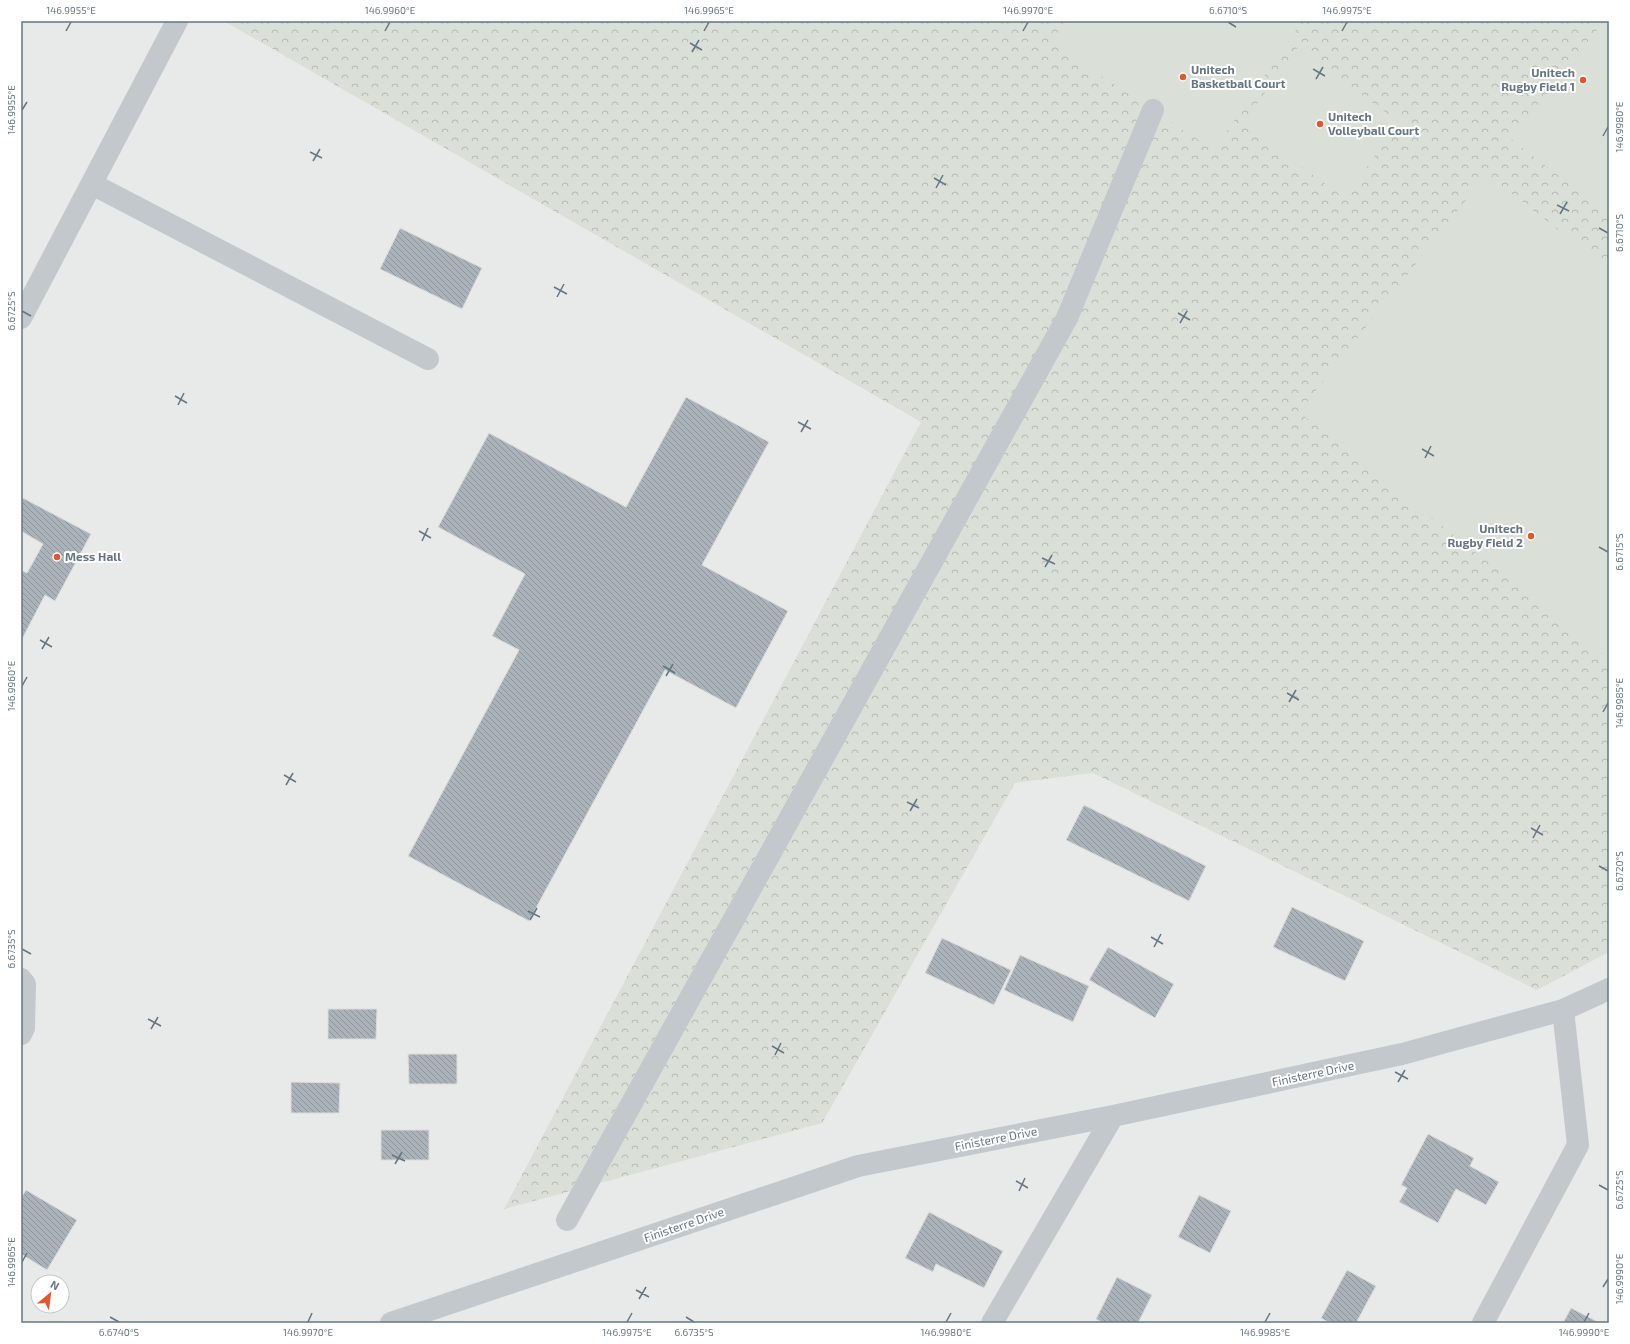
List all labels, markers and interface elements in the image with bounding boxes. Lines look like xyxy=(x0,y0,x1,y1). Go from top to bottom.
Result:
text: 146.9955°E xyxy=(46,4,96,16)
text: 146.9960°E xyxy=(365,4,416,16)
text: 146.9965°E xyxy=(684,4,734,16)
text: 146.9970°E xyxy=(1003,4,1053,16)
text: 6.6710°S xyxy=(1209,4,1247,16)
text: 146.9975°E xyxy=(1322,4,1372,16)
place label: Unitech Basketball Court xyxy=(1191,62,1286,90)
place label: Unitech Rugby Field 1 xyxy=(1501,65,1575,94)
marker: Unitech Basketball Court xyxy=(1178,72,1188,82)
marker: Unitech Rugby Field 1 xyxy=(1578,75,1588,85)
text: 146.9955°E xyxy=(5,85,17,135)
text: 146.9980°E xyxy=(1613,101,1625,152)
place label: Unitech Volleyball Court xyxy=(1328,109,1419,138)
marker: Unitech Volleyball Court xyxy=(1315,119,1325,129)
text: 6.6710°S xyxy=(1613,214,1625,252)
text: 6.6725°S xyxy=(5,291,17,331)
place label: Unitech Rugby Field 2 xyxy=(1448,521,1523,550)
marker: Unitech Rugby Field 2 xyxy=(1526,531,1536,541)
text: 6.6715°S xyxy=(1613,533,1625,571)
place label: Mess Hall xyxy=(65,549,121,563)
marker: Mess Hall xyxy=(52,552,62,562)
text: 146.9960°E xyxy=(5,660,17,711)
text: 146.9985°E xyxy=(1613,677,1625,728)
text: 6.6720°S xyxy=(1613,851,1625,891)
text: 6.6735°S xyxy=(5,929,17,969)
street label: Finisterre Drive xyxy=(1270,1057,1355,1089)
street label: Finisterre Drive xyxy=(953,1123,1038,1153)
text: 6.6725°S xyxy=(1613,1170,1625,1210)
street label: Finisterre Drive xyxy=(642,1204,725,1244)
text: 146.9965°E xyxy=(5,1237,17,1287)
text: 146.9990°E xyxy=(1613,1253,1625,1304)
north arrow xyxy=(30,1274,70,1314)
text: N xyxy=(48,1277,62,1292)
text: 6.6740°S xyxy=(99,1326,140,1338)
text: 146.9970°E xyxy=(283,1326,333,1338)
text: 146.9975°E xyxy=(602,1326,652,1338)
text: 6.6735°S xyxy=(674,1326,714,1338)
text: 146.9980°E xyxy=(921,1326,972,1338)
text: 146.9985°E xyxy=(1240,1326,1291,1338)
text: 146.9990°E xyxy=(1559,1326,1610,1338)

